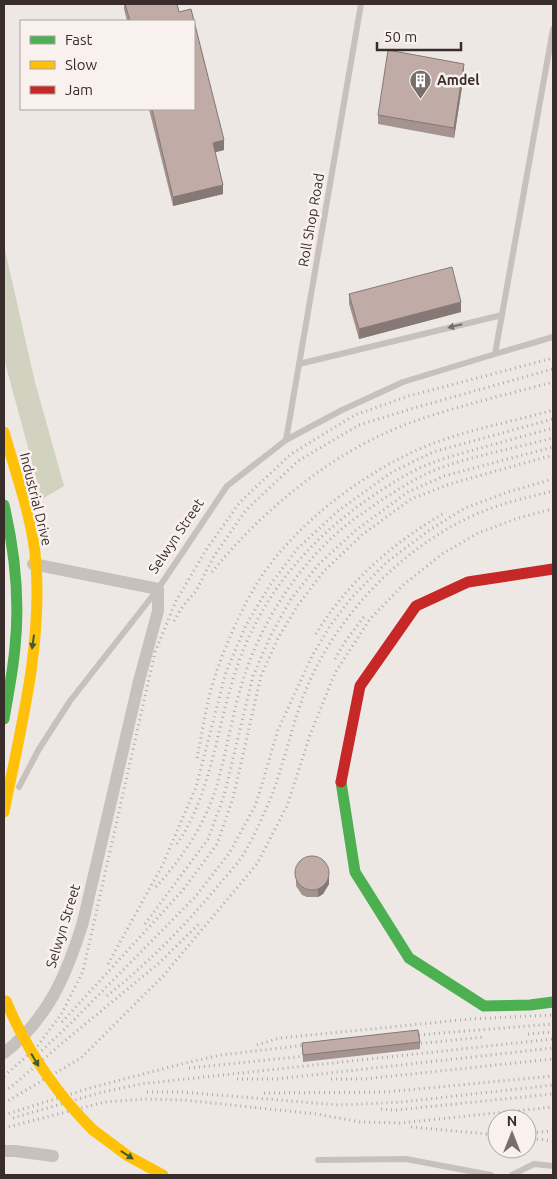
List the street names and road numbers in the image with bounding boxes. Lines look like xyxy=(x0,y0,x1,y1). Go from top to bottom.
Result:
street label: Roll Shop Road xyxy=(295,172,327,268)
street label: Industrial Drive xyxy=(17,451,55,547)
street label: Selwyn Street xyxy=(145,495,207,576)
street label: Selwyn Street xyxy=(43,882,83,970)

